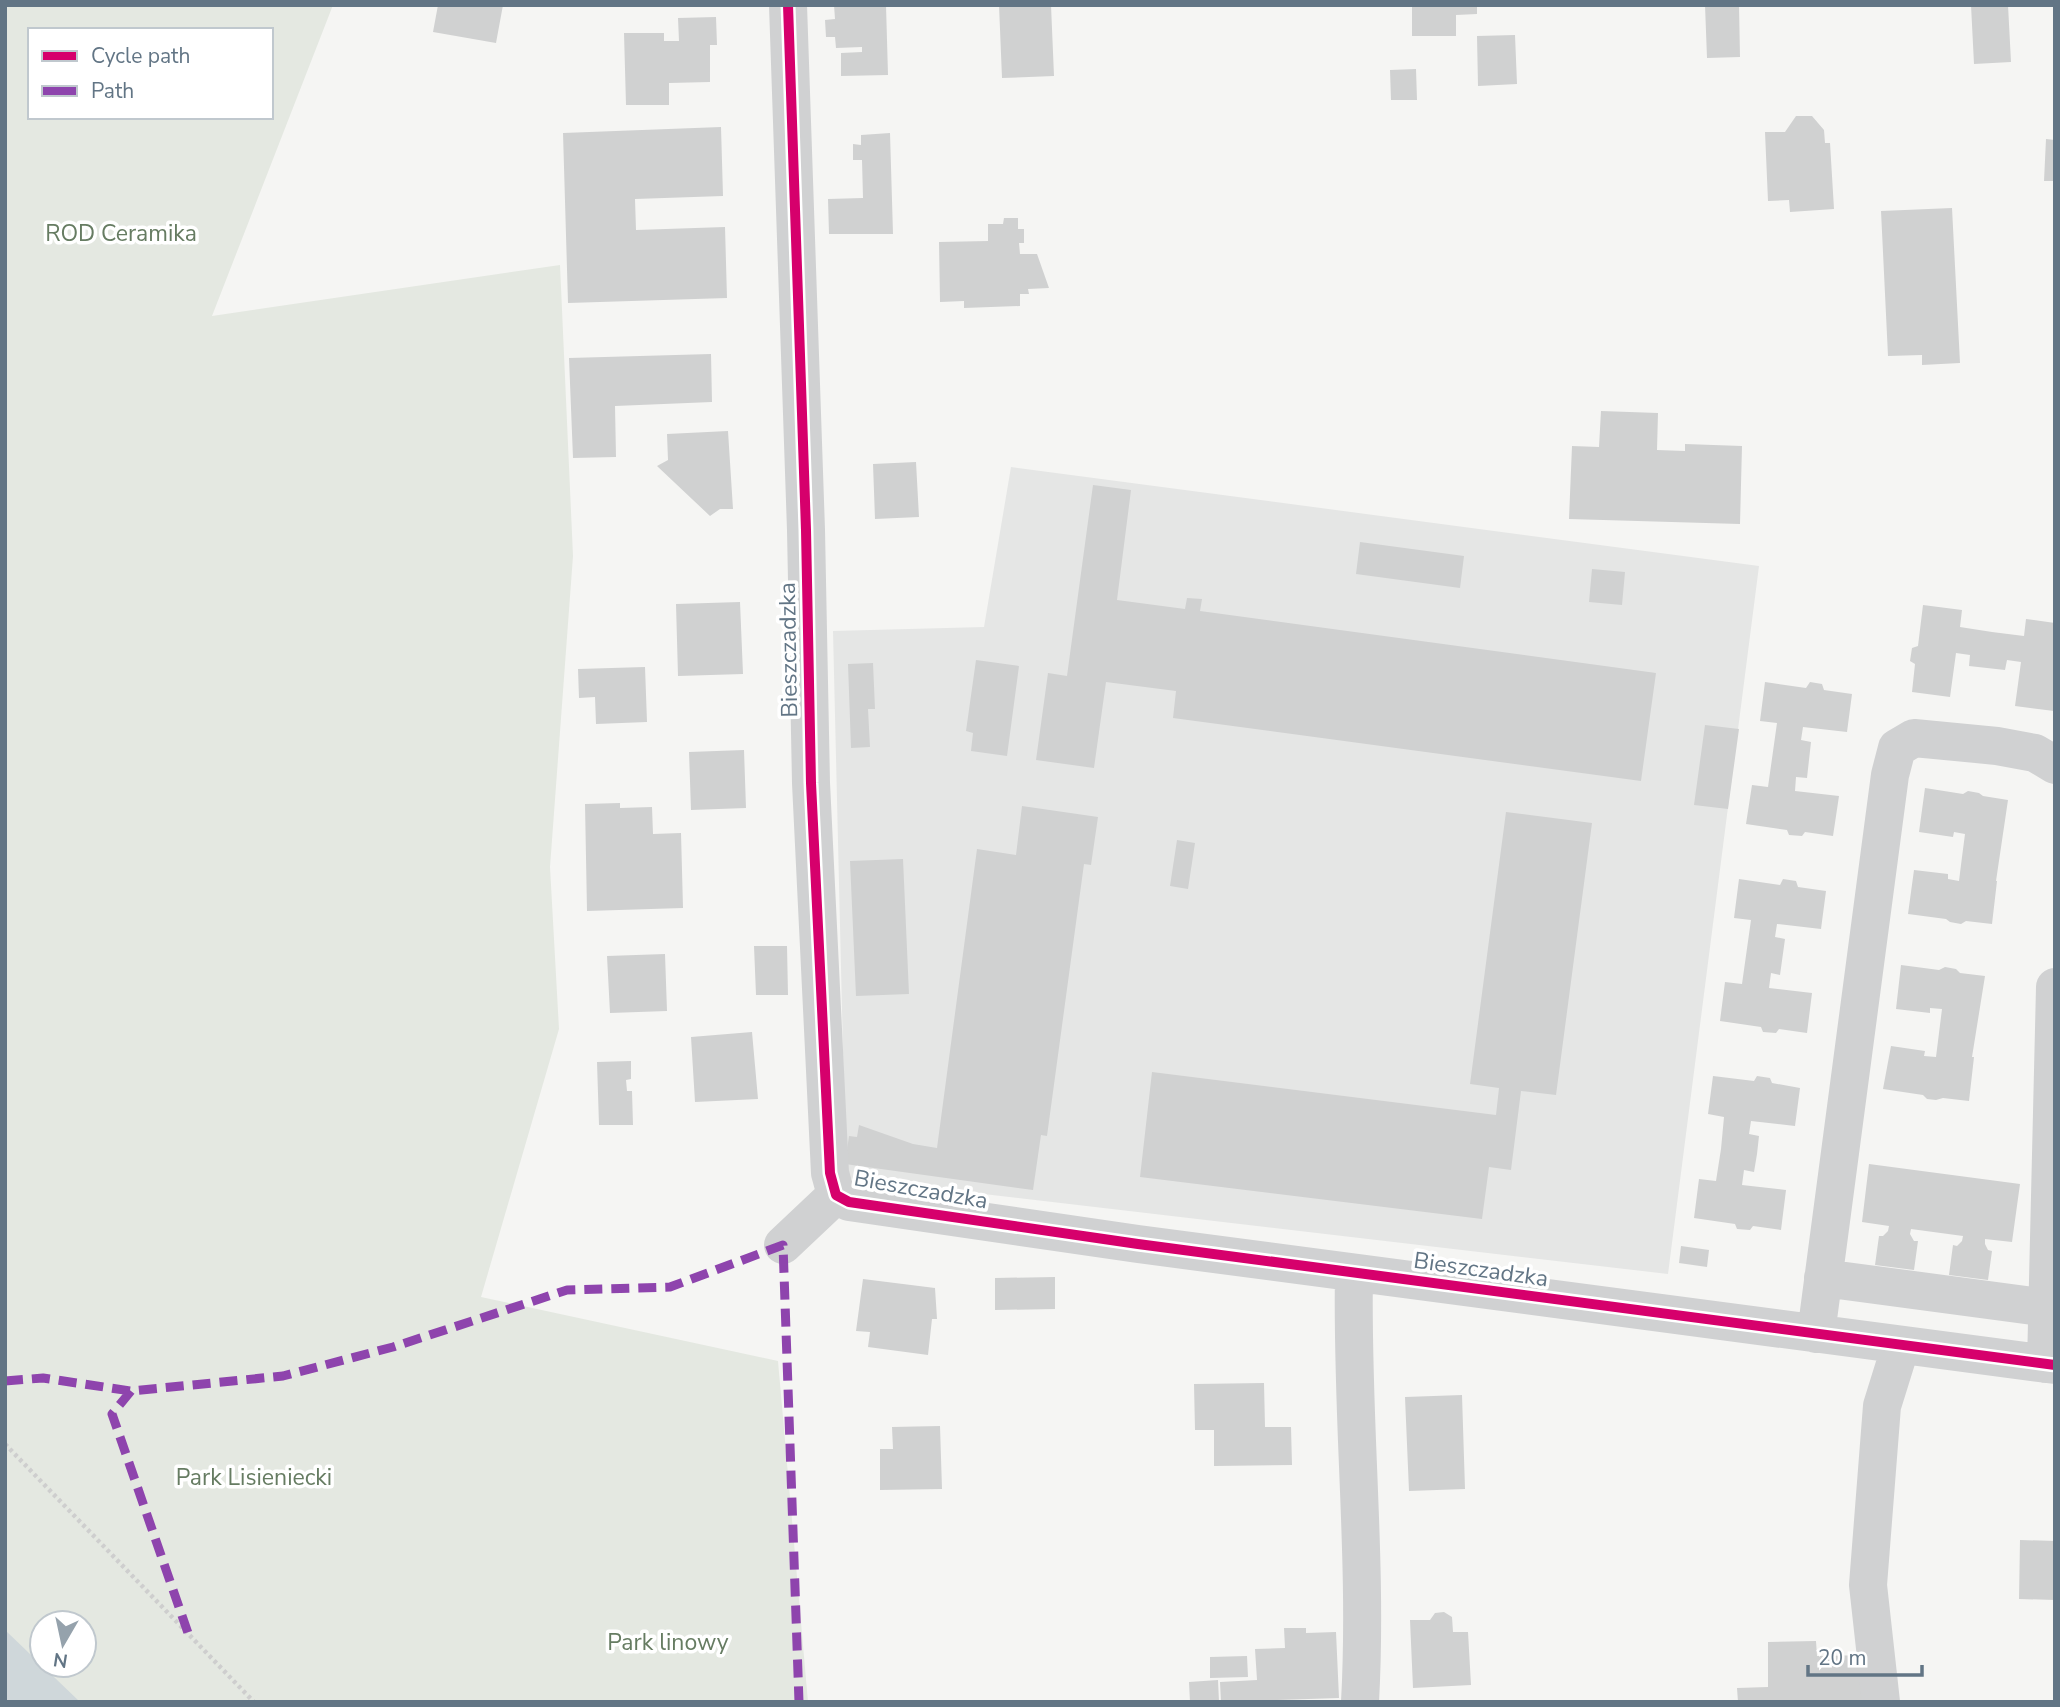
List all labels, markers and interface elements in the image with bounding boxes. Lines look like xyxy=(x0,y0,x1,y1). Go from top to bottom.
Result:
legend xyxy=(28,28,273,119)
text: Cycle path xyxy=(91,42,190,70)
text: Path xyxy=(91,77,134,105)
park label: ROD Ceramika xyxy=(45,218,197,249)
street label: Bieszczadzka xyxy=(772,582,805,718)
street label: Bieszczadzka xyxy=(852,1162,990,1217)
street label: Bieszczadzka xyxy=(1412,1245,1550,1294)
park label: Park Lisieniecki xyxy=(176,1462,332,1493)
north arrow xyxy=(28,1609,98,1679)
park label: Park linowy xyxy=(607,1627,729,1658)
scale bar xyxy=(1808,1634,1922,1678)
text: 20 m xyxy=(1818,1644,1867,1672)
text: N xyxy=(51,1646,70,1674)

